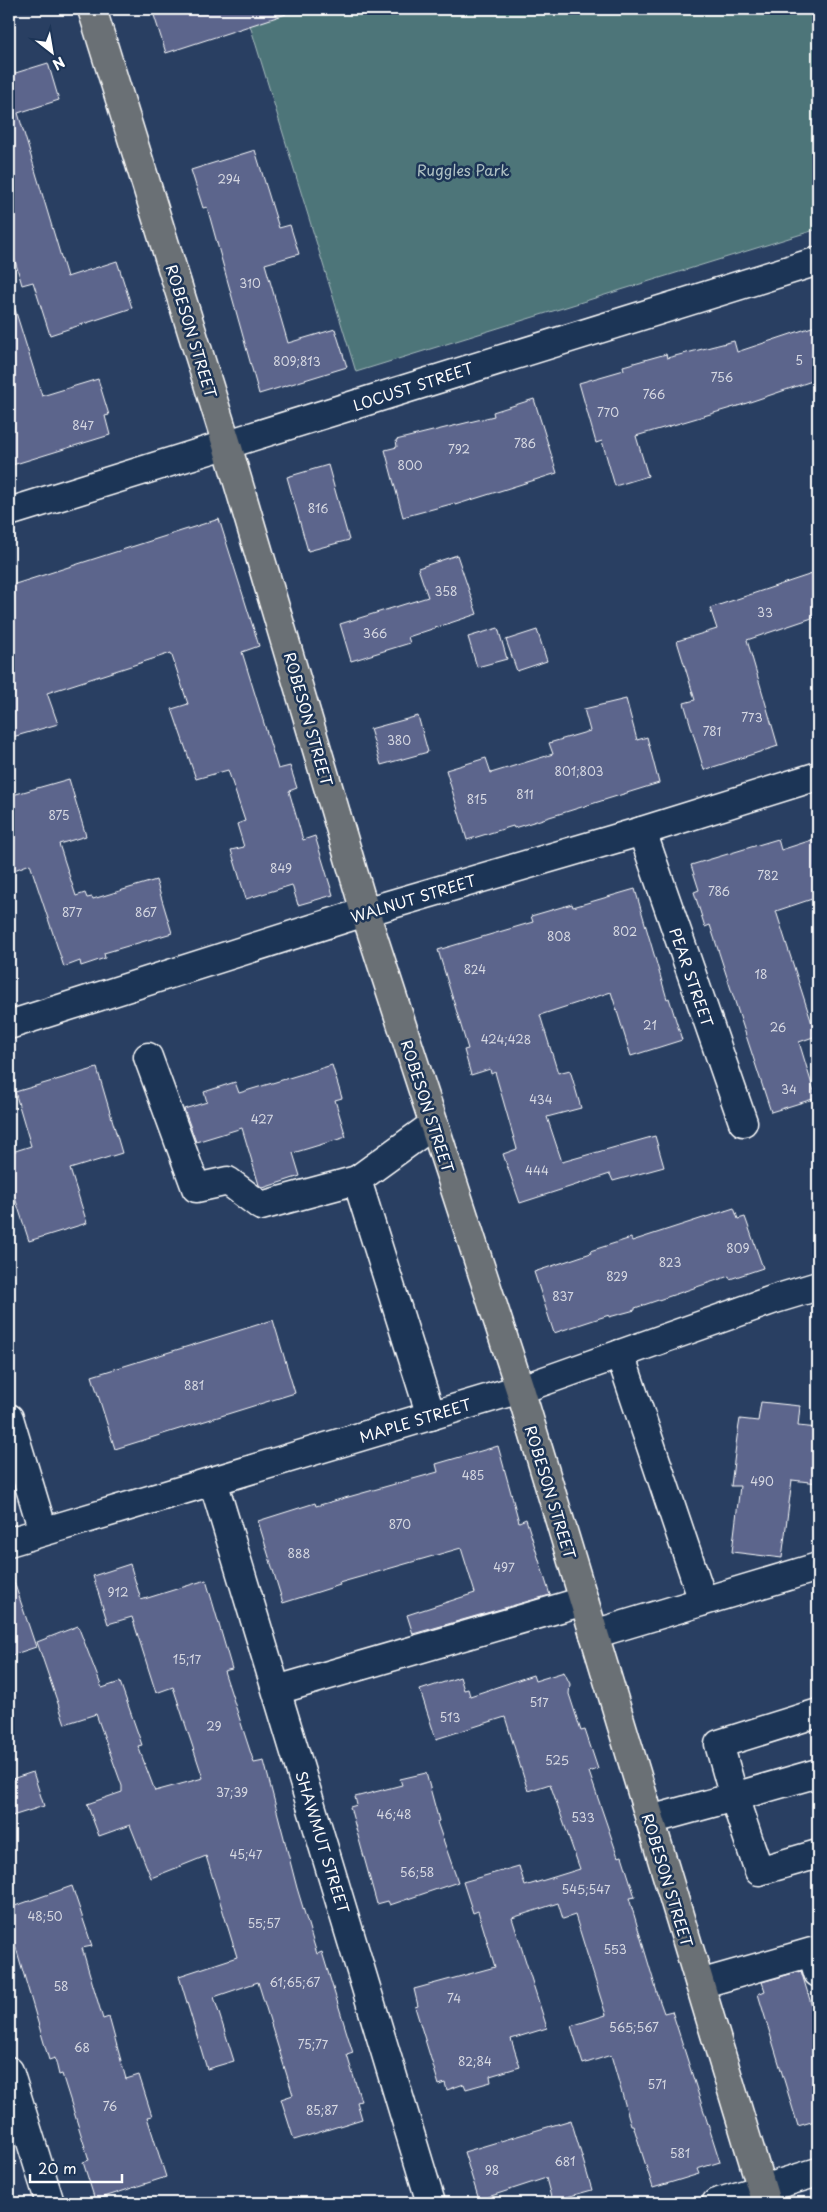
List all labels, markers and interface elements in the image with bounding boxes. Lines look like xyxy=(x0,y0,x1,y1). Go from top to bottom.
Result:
north arrow xyxy=(28,28,78,78)
text: N xyxy=(49,52,69,75)
park label: Ruggles Park xyxy=(417,158,509,181)
house number: 294 xyxy=(217,170,241,188)
street label: ROBESON STREET xyxy=(161,262,223,401)
house number: 310 xyxy=(239,274,261,292)
house number: 5 xyxy=(795,351,803,369)
house number: 809;813 xyxy=(273,352,321,370)
street label: LOCUST STREET xyxy=(350,356,477,416)
house number: 756 xyxy=(711,368,733,386)
house number: 766 xyxy=(643,385,665,403)
house number: 770 xyxy=(597,403,619,421)
house number: 847 xyxy=(72,416,94,434)
house number: 786 xyxy=(514,434,536,452)
house number: 792 xyxy=(448,440,470,458)
house number: 800 xyxy=(397,456,423,474)
house number: 816 xyxy=(308,499,328,517)
house number: 358 xyxy=(435,582,457,600)
house number: 33 xyxy=(757,603,773,621)
house number: 366 xyxy=(363,624,387,642)
street label: ROBESON STREET xyxy=(279,649,339,789)
house number: 773 xyxy=(741,708,763,726)
house number: 781 xyxy=(703,722,721,740)
house number: 380 xyxy=(387,731,411,749)
house number: 801;803 xyxy=(555,762,604,780)
house number: 811 xyxy=(516,785,534,803)
house number: 815 xyxy=(467,790,487,808)
house number: 875 xyxy=(49,806,69,824)
house number: 849 xyxy=(270,859,292,877)
house number: 782 xyxy=(757,866,779,884)
street label: WALNUT STREET xyxy=(347,868,479,928)
house number: 786 xyxy=(708,882,730,900)
house number: 877 xyxy=(62,903,83,921)
house number: 867 xyxy=(135,903,157,921)
house number: 802 xyxy=(613,922,637,940)
street label: PEAR STREET xyxy=(664,924,720,1030)
house number: 808 xyxy=(547,927,571,945)
house number: 824 xyxy=(464,960,486,978)
house number: 18 xyxy=(755,965,767,983)
house number: 21 xyxy=(643,1016,657,1034)
house number: 26 xyxy=(770,1018,786,1036)
house number: 424;428 xyxy=(481,1030,531,1048)
street label: ROBESON STREET xyxy=(396,1037,461,1176)
house number: 34 xyxy=(781,1080,797,1098)
house number: 434 xyxy=(529,1090,553,1108)
house number: 427 xyxy=(251,1110,273,1128)
house number: 444 xyxy=(525,1161,549,1179)
house number: 809 xyxy=(726,1239,750,1257)
house number: 823 xyxy=(659,1253,681,1271)
house number: 829 xyxy=(606,1267,628,1285)
house number: 837 xyxy=(552,1287,574,1305)
house number: 881 xyxy=(184,1376,204,1394)
street label: MAPLE STREET xyxy=(356,1392,474,1448)
street label: ROBESON STREET xyxy=(520,1423,582,1562)
house number: 485 xyxy=(462,1466,484,1484)
house number: 490 xyxy=(750,1472,774,1490)
house number: 870 xyxy=(389,1515,411,1533)
house number: 888 xyxy=(288,1544,311,1562)
house number: 497 xyxy=(493,1558,515,1576)
house number: 912 xyxy=(108,1583,128,1601)
house number: 15;17 xyxy=(173,1650,202,1668)
house number: 517 xyxy=(529,1693,549,1711)
house number: 513 xyxy=(440,1708,460,1726)
house number: 29 xyxy=(206,1717,222,1735)
house number: 525 xyxy=(545,1751,569,1769)
street label: SHAWMUT STREET xyxy=(290,1768,356,1917)
house number: 37;39 xyxy=(216,1783,248,1801)
house number: 46;48 xyxy=(376,1805,412,1823)
house number: 533 xyxy=(571,1808,595,1826)
street label: ROBESON STREET xyxy=(637,1811,699,1950)
house number: 45;47 xyxy=(230,1845,263,1863)
house number: 56;58 xyxy=(400,1863,434,1881)
house number: 545;547 xyxy=(562,1880,611,1898)
house number: 48;50 xyxy=(27,1907,63,1925)
house number: 55;57 xyxy=(247,1914,281,1932)
house number: 553 xyxy=(603,1940,627,1958)
house number: 61;65;67 xyxy=(270,1973,321,1991)
house number: 58 xyxy=(53,1977,69,1995)
house number: 74 xyxy=(447,1989,461,2007)
house number: 565;567 xyxy=(609,2018,659,2036)
house number: 75;77 xyxy=(298,2035,329,2053)
house number: 68 xyxy=(74,2038,90,2056)
house number: 82;84 xyxy=(458,2052,492,2070)
house number: 571 xyxy=(648,2075,666,2093)
house number: 76 xyxy=(103,2097,117,2115)
house number: 85;87 xyxy=(306,2101,338,2119)
house number: 581 xyxy=(670,2144,690,2162)
scale bar xyxy=(30,2152,122,2184)
house number: 681 xyxy=(554,2152,576,2170)
text: 20 m xyxy=(38,2156,77,2179)
house number: 98 xyxy=(485,2161,499,2179)

